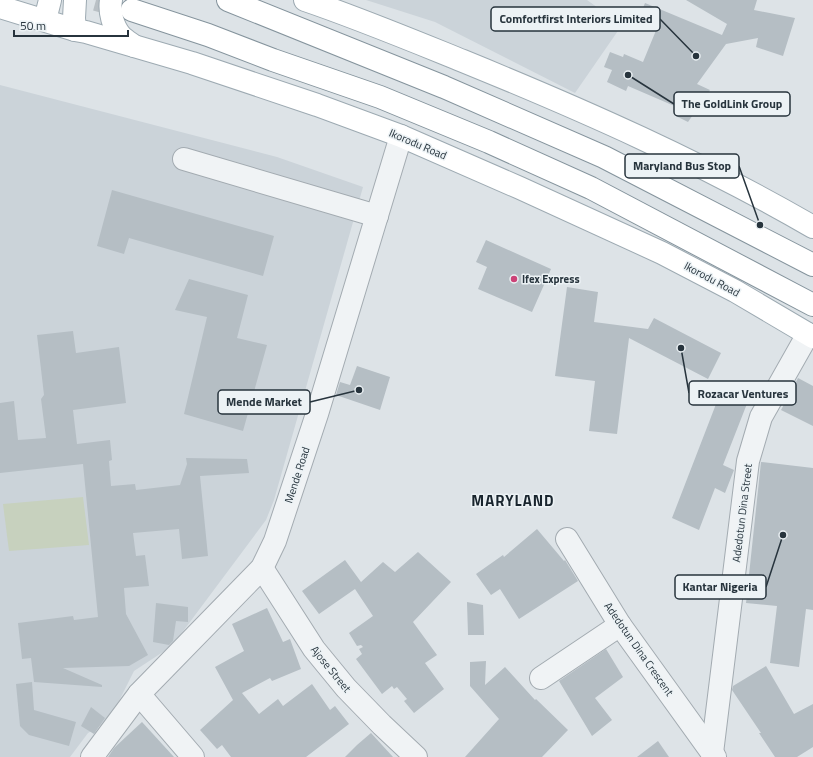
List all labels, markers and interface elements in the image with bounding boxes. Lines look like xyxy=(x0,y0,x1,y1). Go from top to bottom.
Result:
callout: Comfortfirst Interiors Limited xyxy=(491,7,660,31)
text: Comfortfirst Interiors Limited xyxy=(499,9,653,28)
scale bar xyxy=(14,12,128,38)
text: 50 m xyxy=(20,16,46,35)
callout: The GoldLink Group xyxy=(674,92,790,116)
text: The GoldLink Group xyxy=(682,94,783,113)
street label: Ikorodu Road xyxy=(387,125,449,163)
callout: Maryland Bus Stop xyxy=(625,154,739,178)
text: Maryland Bus Stop xyxy=(633,156,732,175)
street label: Ikorodu Road xyxy=(681,258,743,300)
place label: Ifex Express xyxy=(522,271,580,287)
marker: Ifex Express xyxy=(509,274,519,284)
callout: Rozacar Ventures xyxy=(689,381,796,405)
text: Rozacar Ventures xyxy=(698,384,789,403)
callout: Mende Market xyxy=(218,390,310,414)
text: Mende Market xyxy=(226,392,303,411)
street label: Mende Road xyxy=(280,445,314,505)
street label: Adedotun Dina Street xyxy=(728,463,756,563)
district label: MARYLAND xyxy=(471,489,555,512)
callout: Kantar Nigeria xyxy=(675,575,766,599)
text: Kantar Nigeria xyxy=(682,577,758,596)
street label: Adedotun Dina Crescent xyxy=(601,599,678,699)
street label: Ajose Street xyxy=(307,642,355,696)

